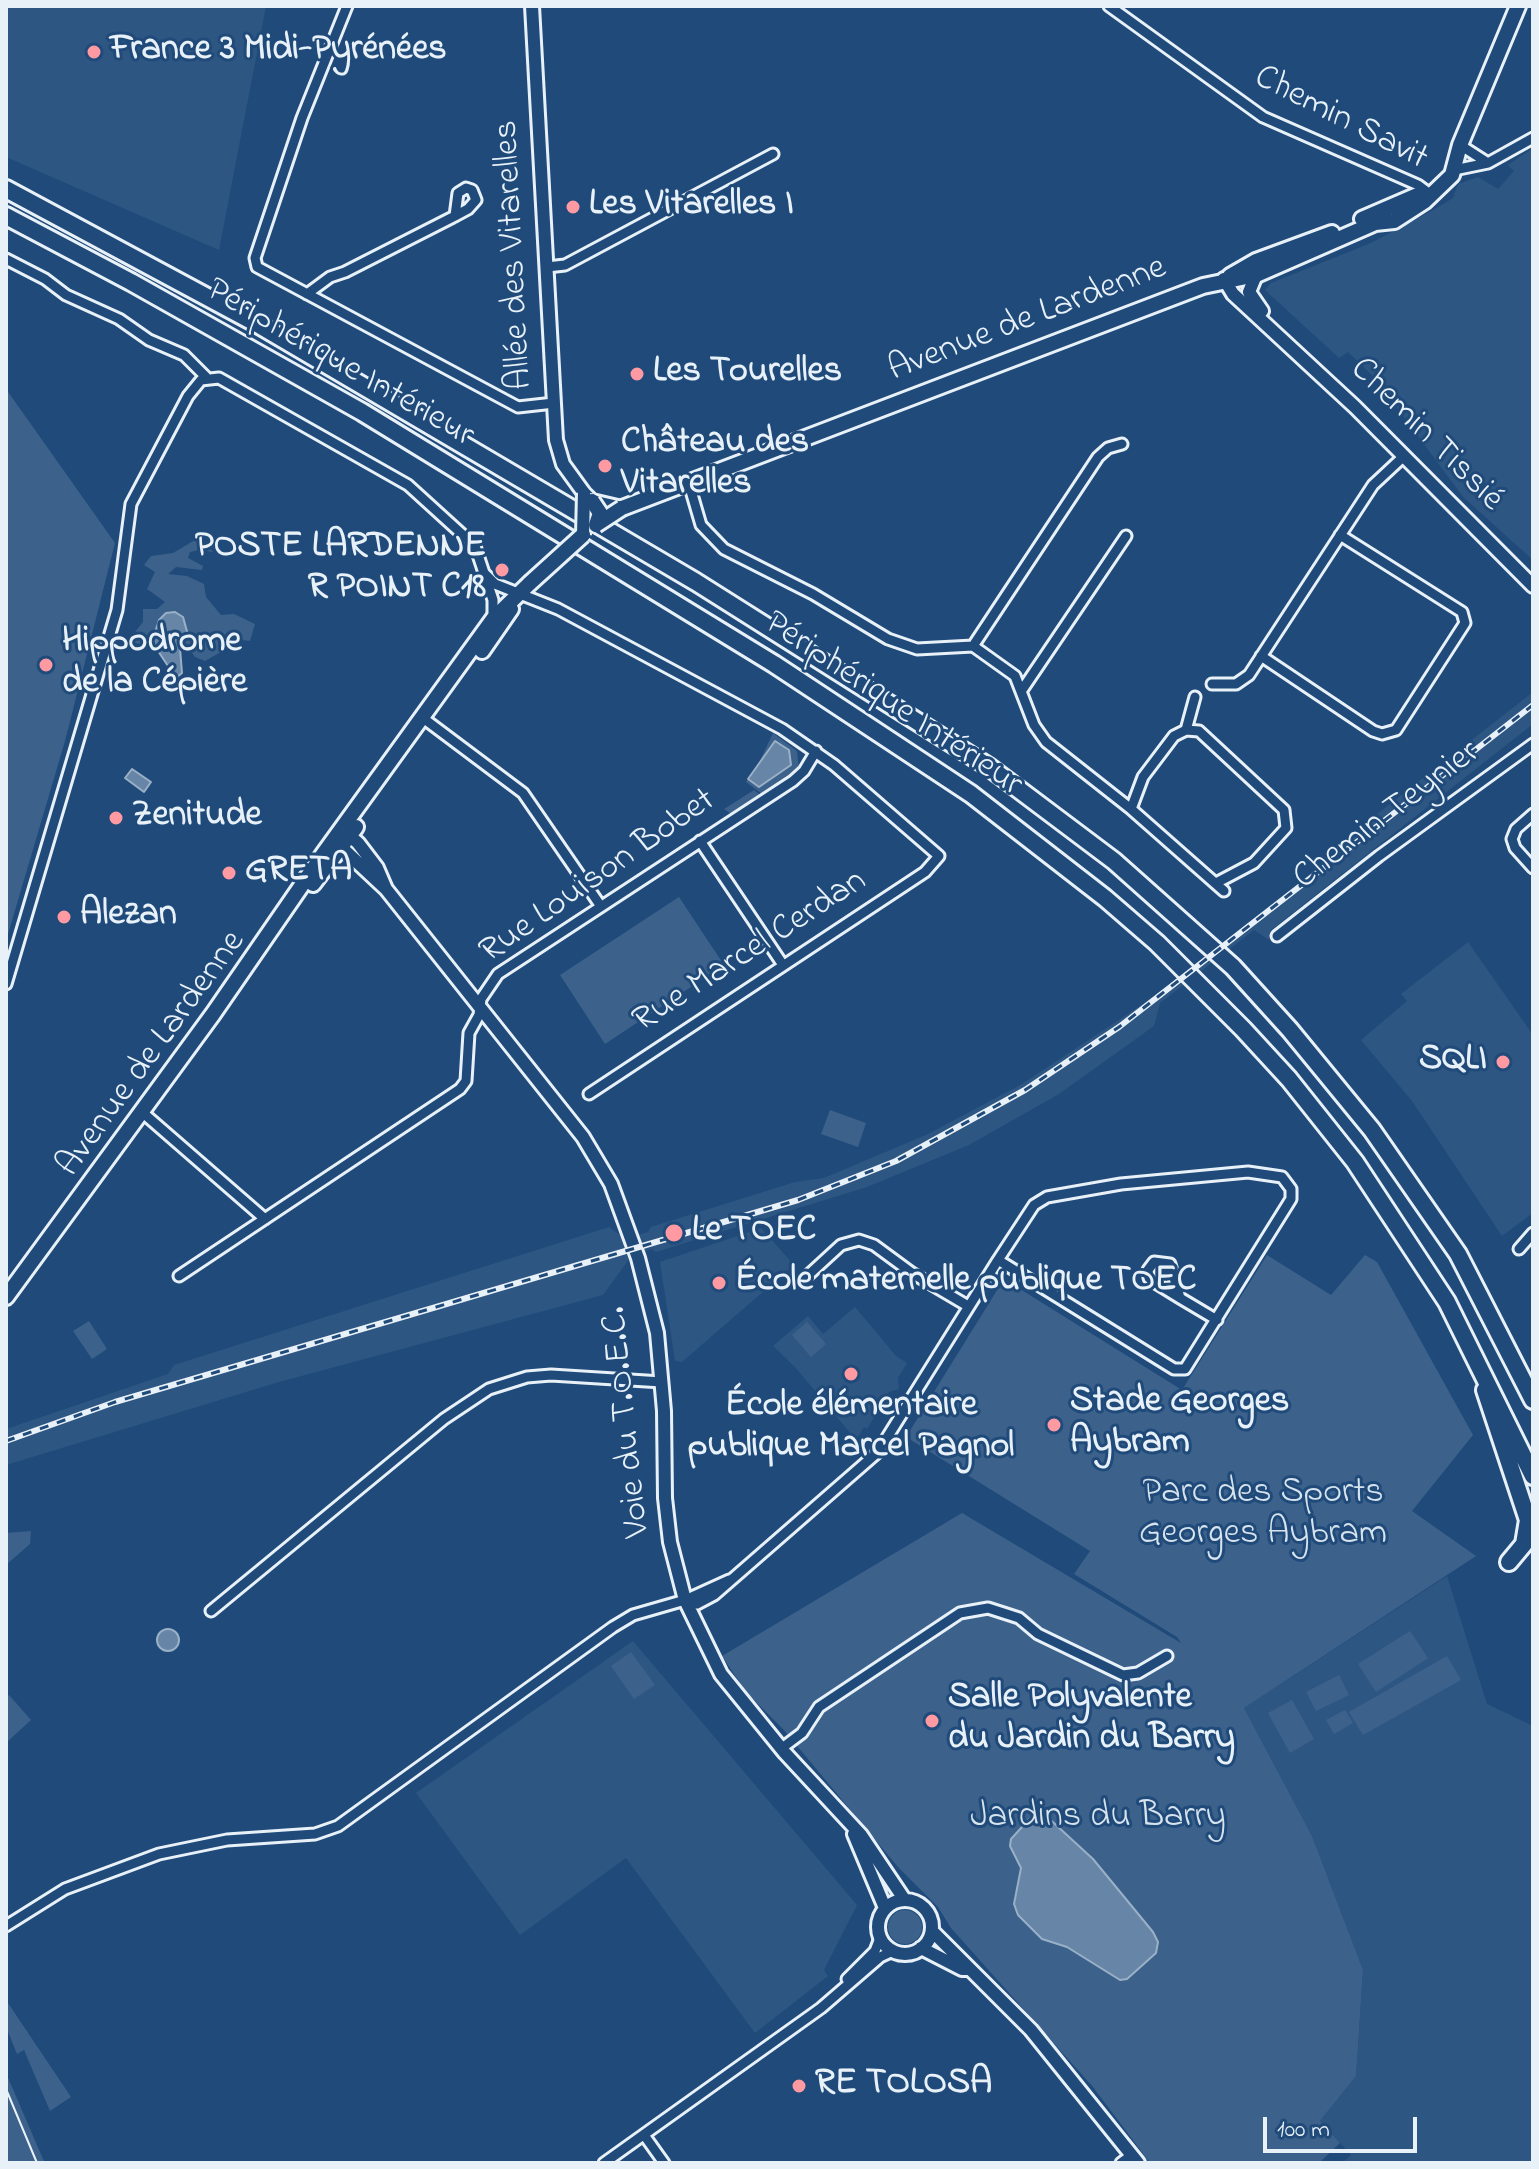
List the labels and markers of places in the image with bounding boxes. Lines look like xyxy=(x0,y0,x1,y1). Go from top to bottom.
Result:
place label: France 3 Midi-Pyrénées xyxy=(110,30,447,74)
marker: France 3 Midi-Pyrénées xyxy=(85,43,103,61)
place label: Les Vitarelles I xyxy=(589,185,794,229)
marker: Les Vitarelles I xyxy=(564,198,582,216)
place label: Les Tourelles xyxy=(653,352,842,396)
marker: Les Tourelles xyxy=(628,365,646,383)
place label: Château des Vitarelles xyxy=(621,423,809,508)
marker: Château des Vitarelles xyxy=(596,457,614,475)
place label: POSTE LARDENNE R POINT C18 xyxy=(195,527,486,612)
marker: POSTE LARDENNE R POINT C18 xyxy=(493,561,511,579)
place label: Hippodrome de la Cépière xyxy=(62,622,247,707)
marker: Hippodrome de la Cépière xyxy=(37,656,55,674)
place label: Zenitude xyxy=(132,796,262,840)
marker: Zenitude xyxy=(107,809,125,827)
place label: GRETA xyxy=(245,851,352,895)
marker: GRETA xyxy=(220,864,238,882)
place label: Alezan xyxy=(80,895,177,939)
marker: Alezan xyxy=(55,908,73,926)
place label: SQLI xyxy=(1419,1040,1487,1084)
marker: SQLI xyxy=(1494,1053,1512,1071)
place label: Le TOEC xyxy=(692,1211,816,1255)
marker: Le TOEC xyxy=(663,1222,685,1244)
place label: École maternelle publique TOEC xyxy=(735,1261,1196,1305)
marker: École maternelle publique TOEC xyxy=(710,1274,728,1292)
marker: École élémentaire publique Marcel Pagnol xyxy=(842,1365,860,1383)
place label: Stade Georges Aybram xyxy=(1070,1382,1289,1467)
place label: École élémentaire publique Marcel Pagnol xyxy=(688,1386,1014,1471)
marker: Stade Georges Aybram xyxy=(1045,1416,1063,1434)
place label: Salle Polyvalente du Jardin du Barry xyxy=(948,1678,1235,1763)
marker: Salle Polyvalente du Jardin du Barry xyxy=(923,1712,941,1730)
place label: RE TOLOSA xyxy=(815,2064,992,2108)
marker: RE TOLOSA xyxy=(790,2077,808,2095)

